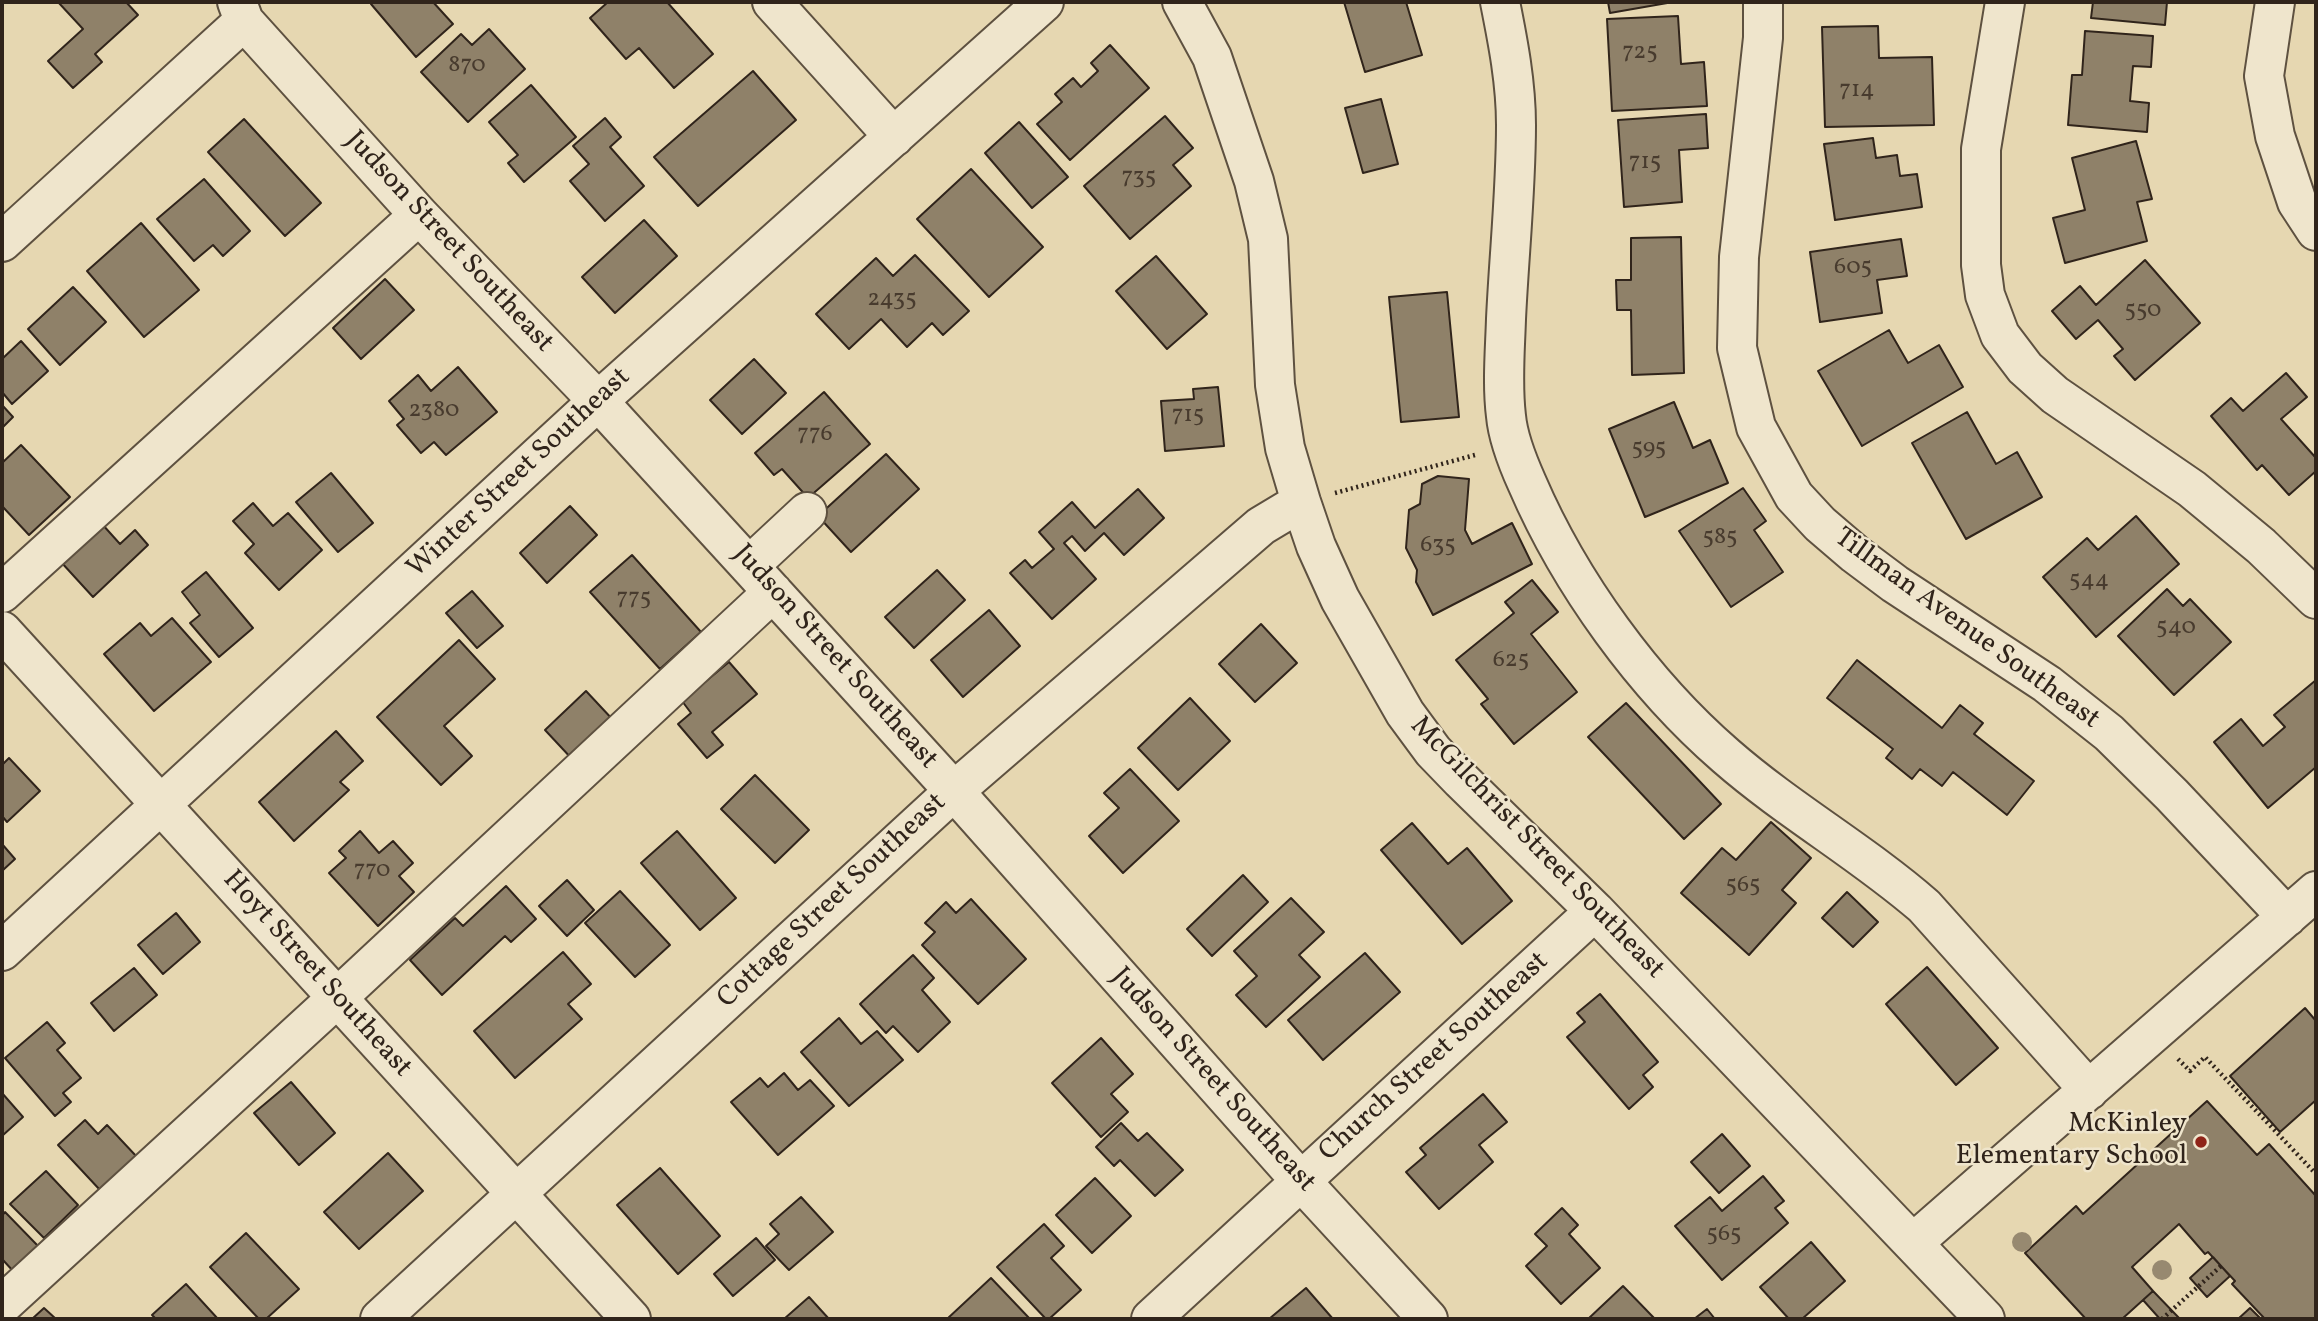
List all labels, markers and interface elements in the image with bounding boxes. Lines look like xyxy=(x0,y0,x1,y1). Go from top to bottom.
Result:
house number: 725 xyxy=(1622,40,1658,68)
house number: 870 xyxy=(448,53,486,81)
house number: 714 xyxy=(1839,78,1875,106)
street label: Judson Street Southeast xyxy=(337,125,559,361)
house number: 715 xyxy=(1629,150,1661,178)
house number: 735 xyxy=(1122,165,1156,193)
house number: 605 xyxy=(1834,255,1872,283)
house number: 2435 xyxy=(867,287,917,315)
house number: 550 xyxy=(2124,298,2162,326)
street label: Winter Street Southeast xyxy=(401,362,639,586)
house number: 2380 xyxy=(408,398,460,426)
house number: 715 xyxy=(1172,403,1204,431)
house number: 776 xyxy=(797,422,833,450)
house number: 595 xyxy=(1632,436,1666,464)
street label: Tillman Avenue Southeast xyxy=(1827,522,2105,738)
house number: 585 xyxy=(1702,525,1738,553)
house number: 635 xyxy=(1420,533,1456,561)
street label: Judson Street Southeast xyxy=(724,539,944,777)
house number: 544 xyxy=(2069,568,2109,596)
house number: 775 xyxy=(617,586,651,614)
house number: 540 xyxy=(2156,615,2196,643)
house number: 625 xyxy=(1493,648,1529,676)
street label: McGilchrist Street Southeast xyxy=(1402,711,1670,987)
street label: Cottage Street Southeast xyxy=(712,787,954,1017)
house number: 770 xyxy=(354,858,390,886)
street label: Hoyt Street Southeast xyxy=(214,865,418,1085)
house number: 565 xyxy=(1725,873,1761,901)
street label: Church Street Southeast xyxy=(1313,946,1557,1170)
street label: Judson Street Southeast xyxy=(1102,962,1322,1200)
place label: McKinley Elementary School xyxy=(1956,1109,2187,1175)
marker: McKinley Elementary School xyxy=(2193,1134,2209,1150)
house number: 565 xyxy=(1706,1222,1742,1250)

